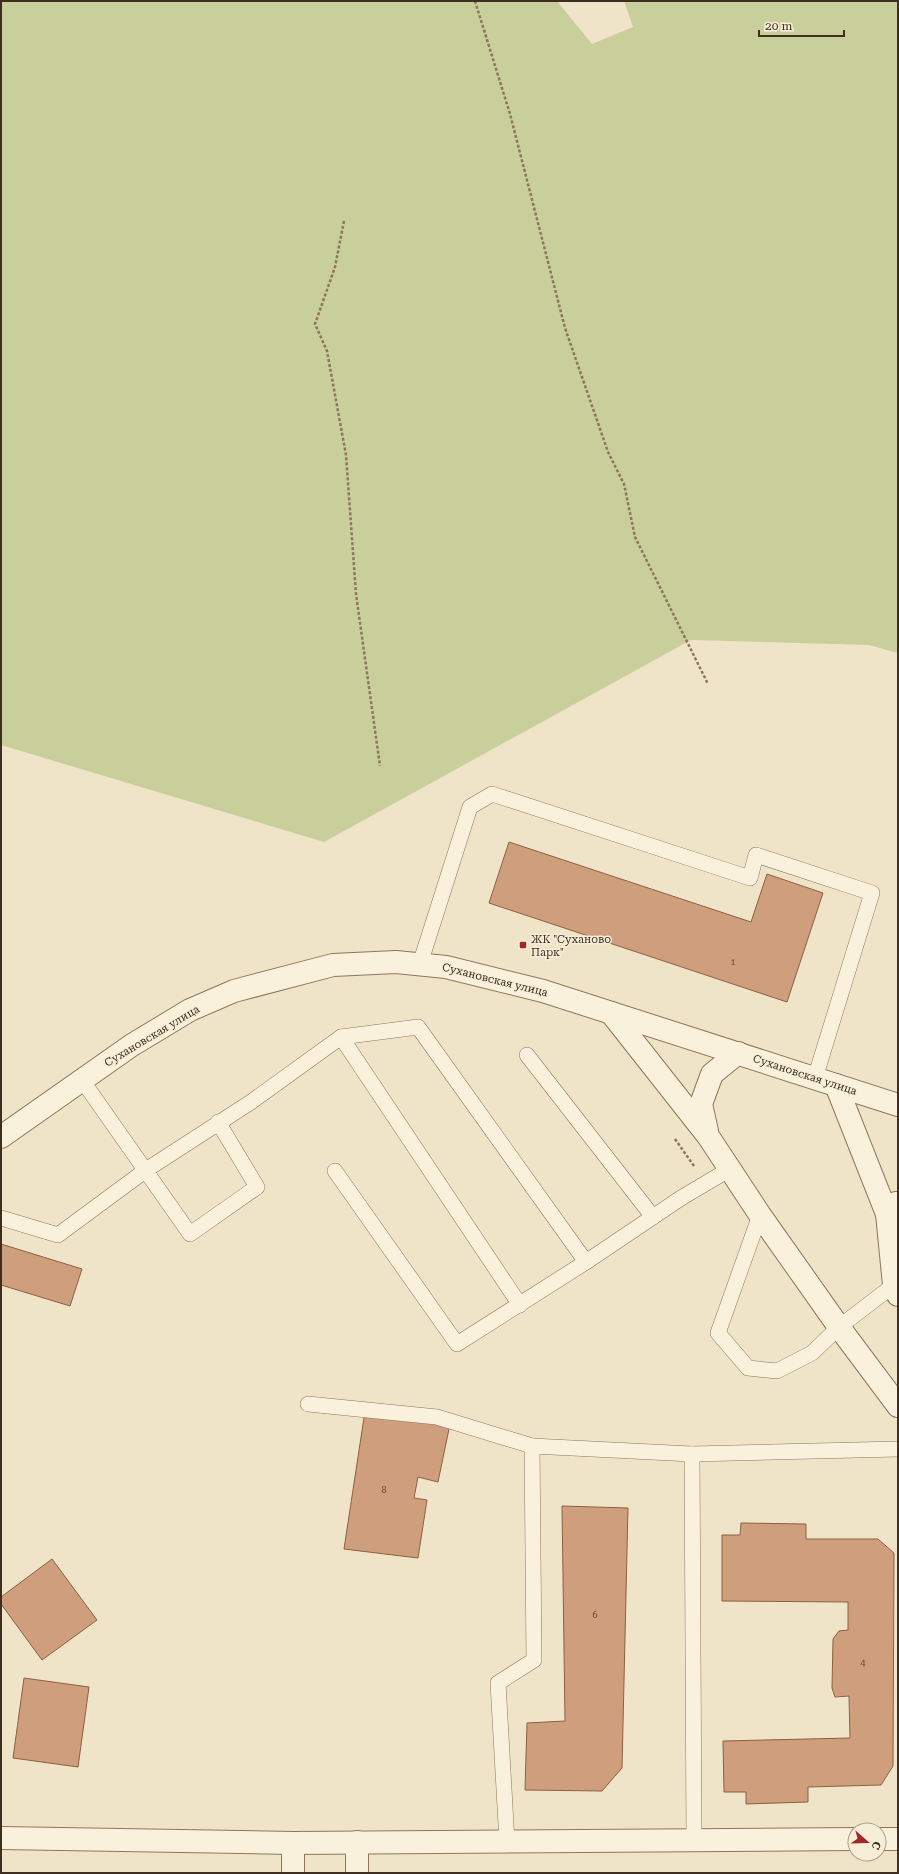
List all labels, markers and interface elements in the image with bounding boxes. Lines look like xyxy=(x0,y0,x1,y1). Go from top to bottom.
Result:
scale bar xyxy=(759,12,844,38)
text: 20 m xyxy=(765,19,792,33)
place label: ЖК "Суханово Парк" xyxy=(531,933,611,959)
marker: ЖК "Суханово Парк" xyxy=(518,940,528,950)
house number: 1 xyxy=(730,957,736,967)
street label: Сухановская улица xyxy=(441,961,549,999)
street label: Сухановская улица xyxy=(102,1002,202,1070)
street label: Сухановская улица xyxy=(751,1052,859,1098)
house number: 8 xyxy=(381,1485,387,1495)
house number: 6 xyxy=(592,1610,598,1620)
house number: 4 xyxy=(860,1658,866,1668)
north arrow xyxy=(847,1822,887,1862)
text: С xyxy=(868,1839,883,1851)

